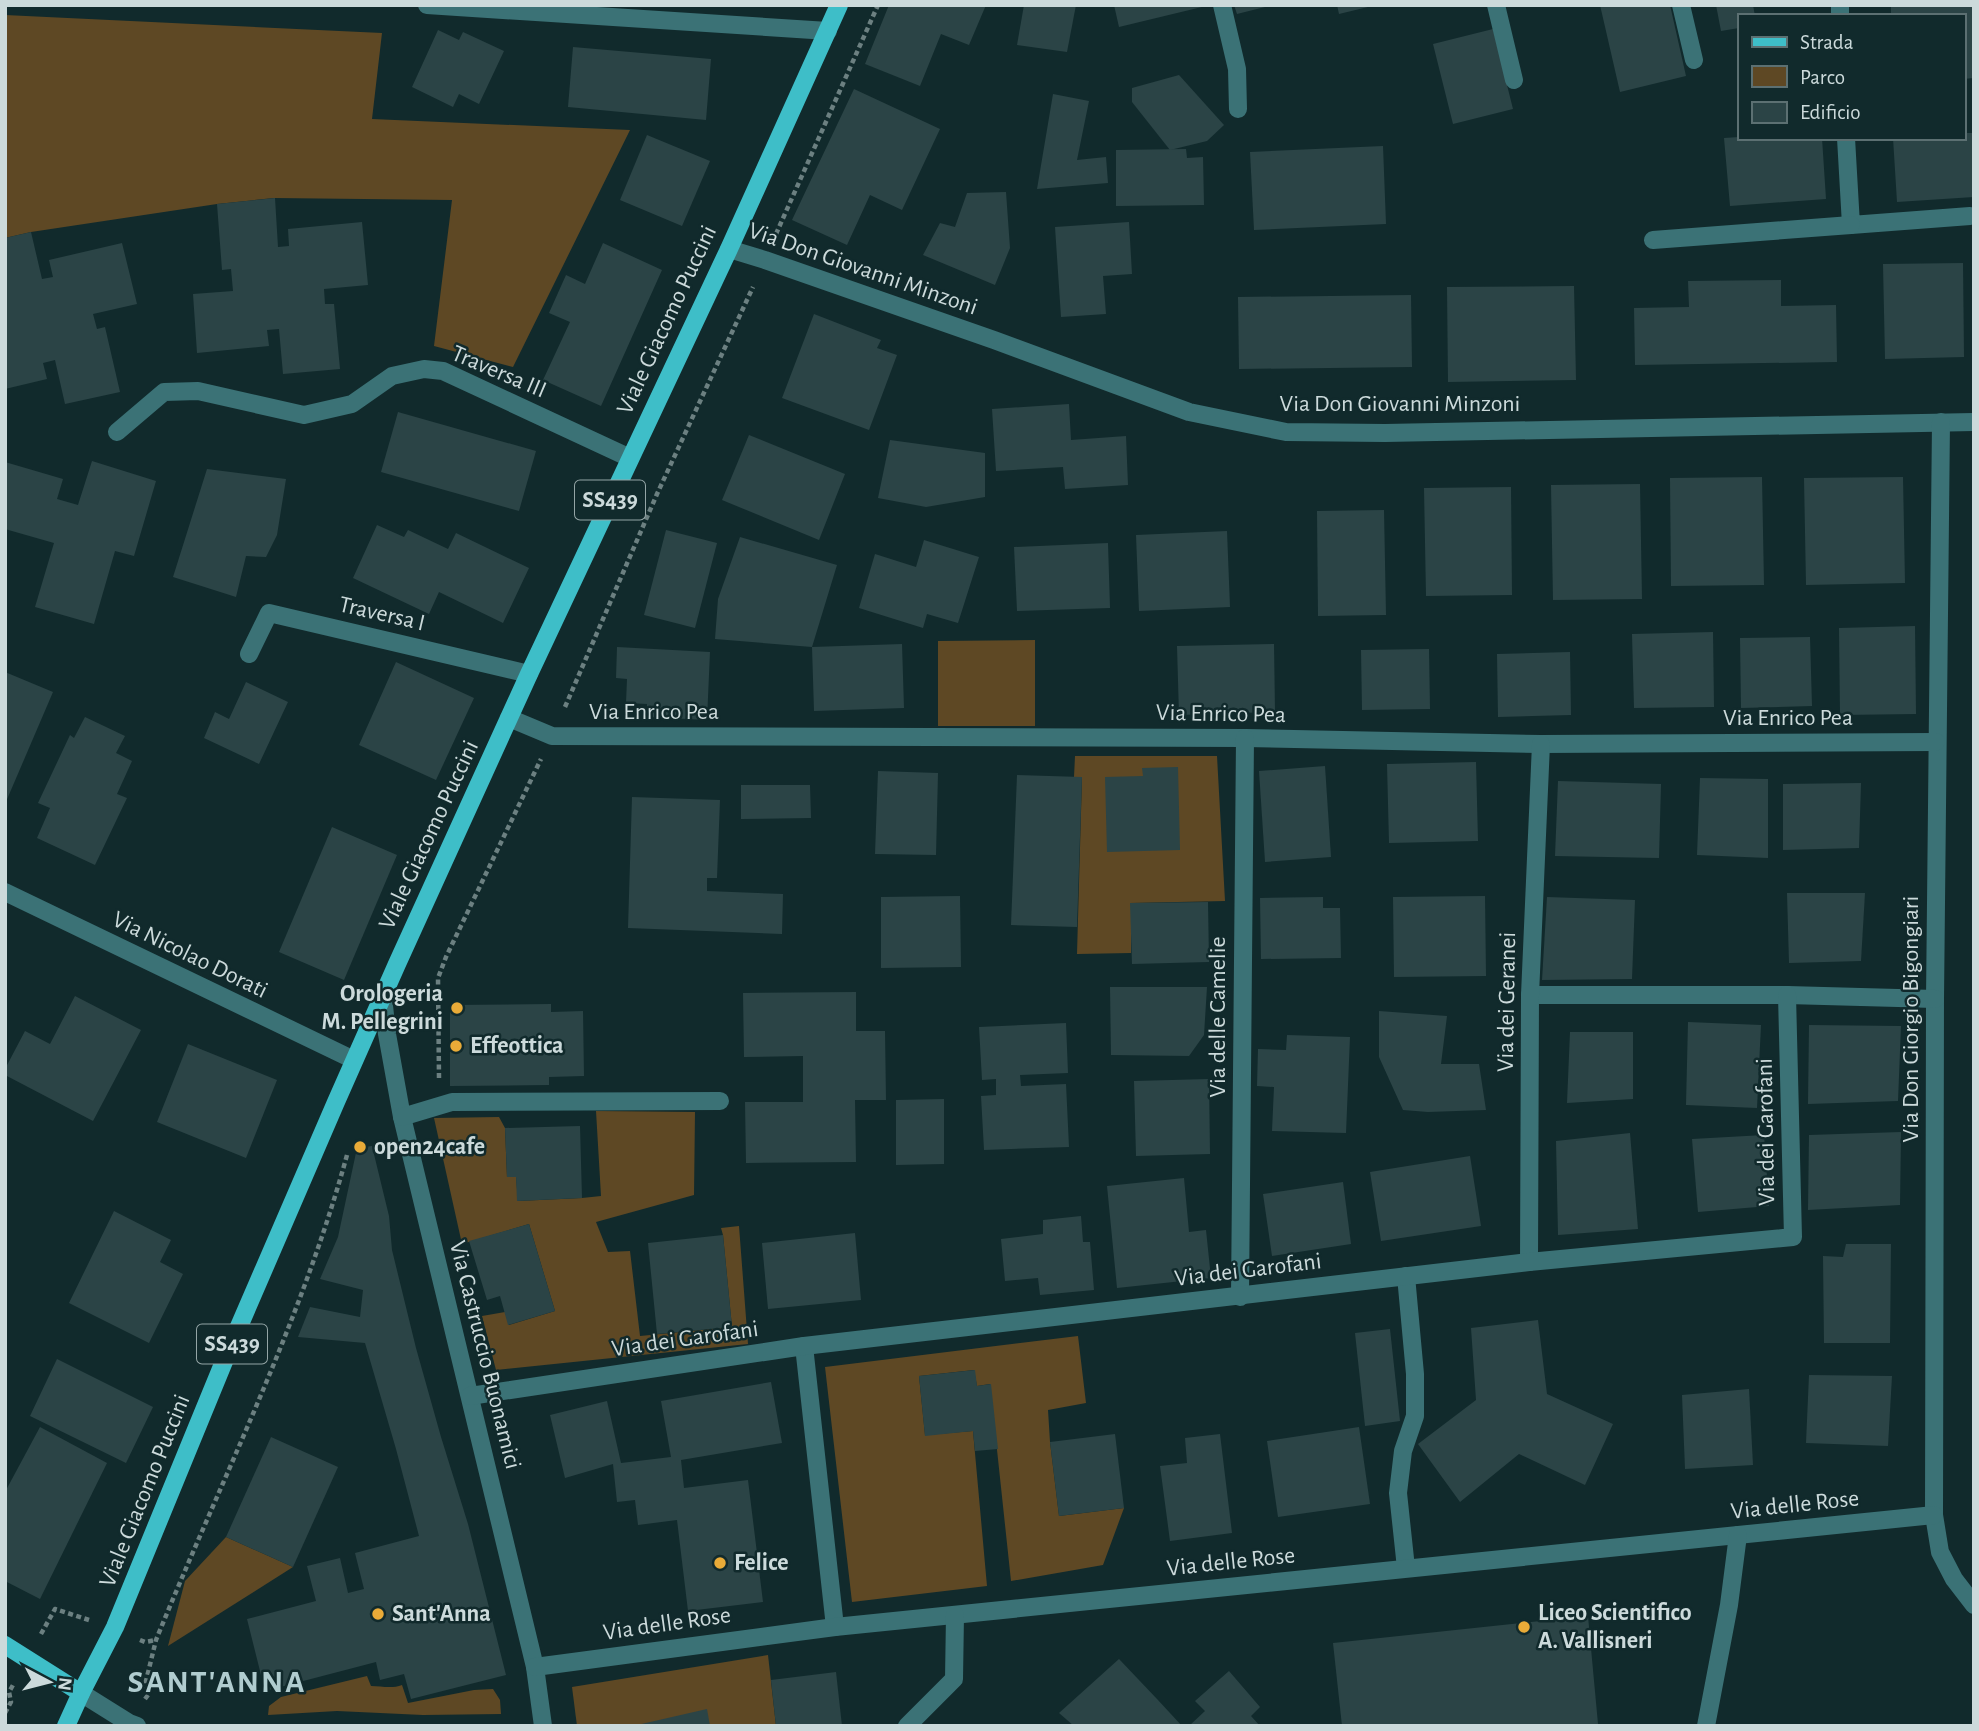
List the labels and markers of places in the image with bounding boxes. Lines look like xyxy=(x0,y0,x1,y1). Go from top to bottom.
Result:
place label: Orologeria M. Pellegrini xyxy=(322,982,443,1034)
marker: Orologeria M. Pellegrini xyxy=(449,1000,465,1016)
place label: Effeottica xyxy=(470,1034,563,1058)
marker: Effeottica xyxy=(448,1038,464,1054)
place label: open24cafe xyxy=(374,1135,485,1159)
marker: open24cafe xyxy=(352,1139,368,1155)
place label: Felice xyxy=(734,1551,789,1575)
marker: Felice xyxy=(712,1555,728,1571)
place label: Liceo Scientifico A. Vallisneri xyxy=(1538,1601,1692,1653)
place label: Sant'Anna xyxy=(392,1602,491,1626)
marker: Sant'Anna xyxy=(370,1606,386,1622)
marker: Liceo Scientifico A. Vallisneri xyxy=(1516,1619,1532,1635)

